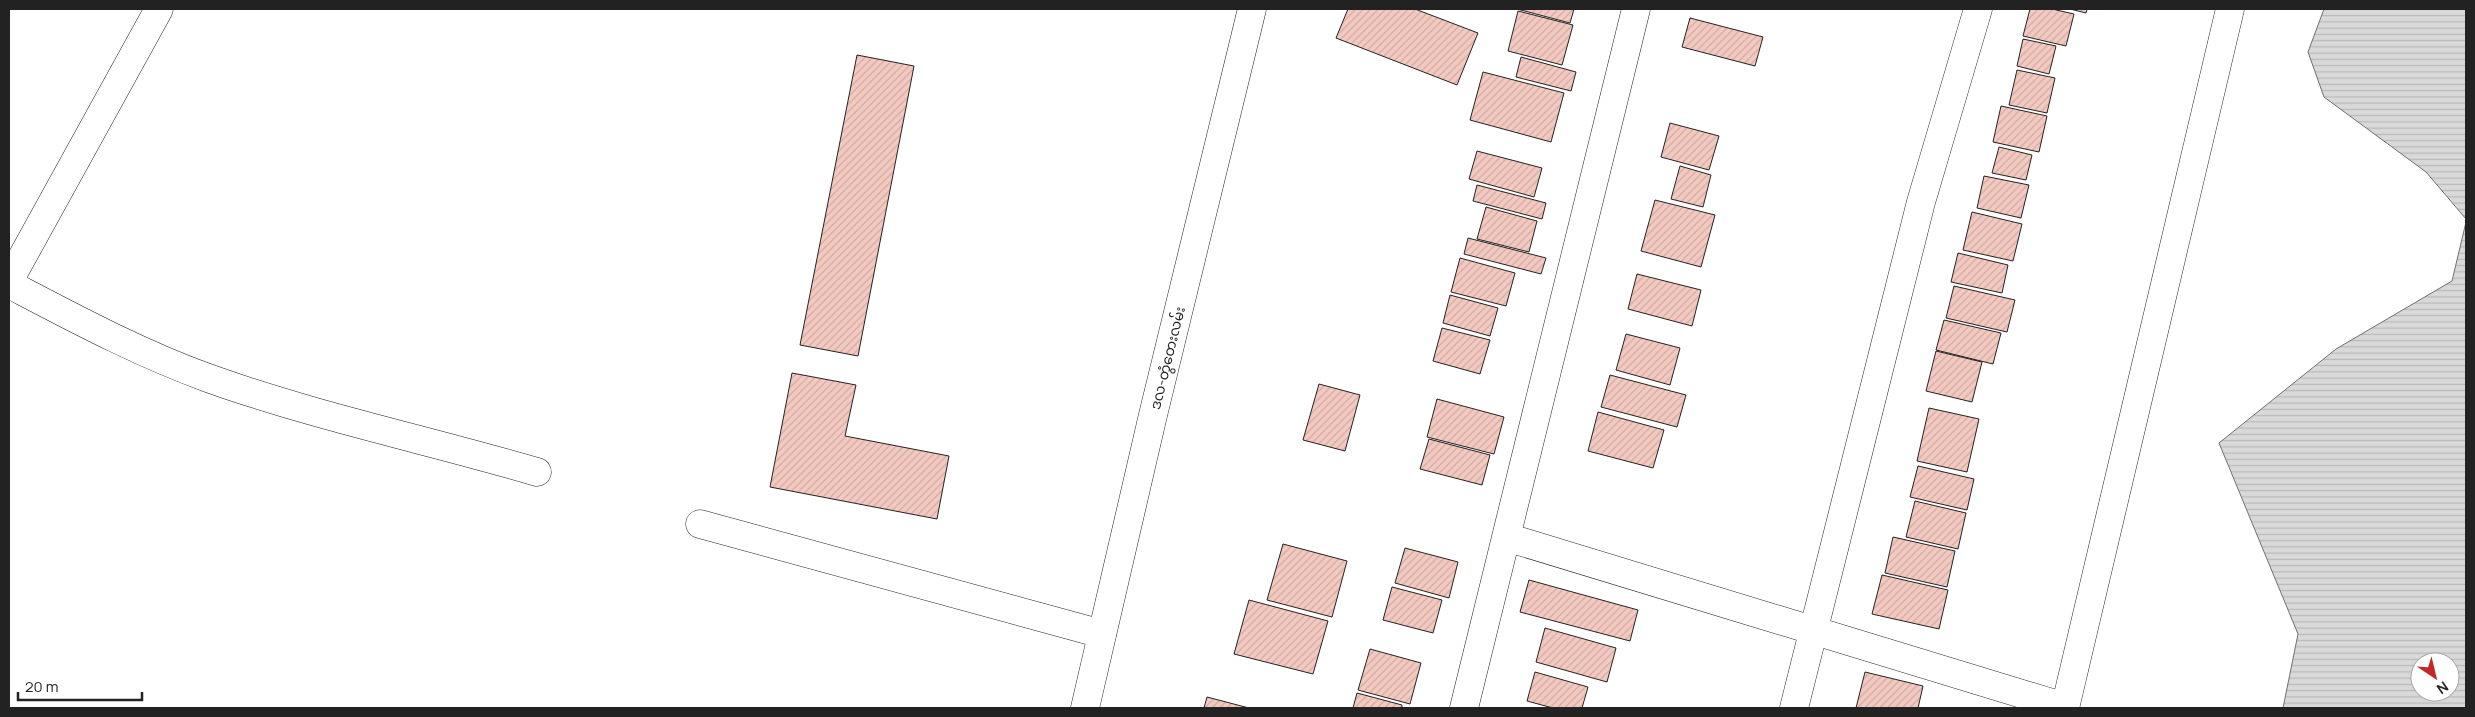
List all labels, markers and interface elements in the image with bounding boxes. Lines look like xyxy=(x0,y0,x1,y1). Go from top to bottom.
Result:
street label: ဒလ-တွံတေးလမ်း xyxy=(1145,304,1191,412)
north arrow xyxy=(2410,652,2460,702)
scale bar xyxy=(18,670,141,702)
text: 20 m xyxy=(25,676,58,697)
text: N xyxy=(2433,677,2452,699)

